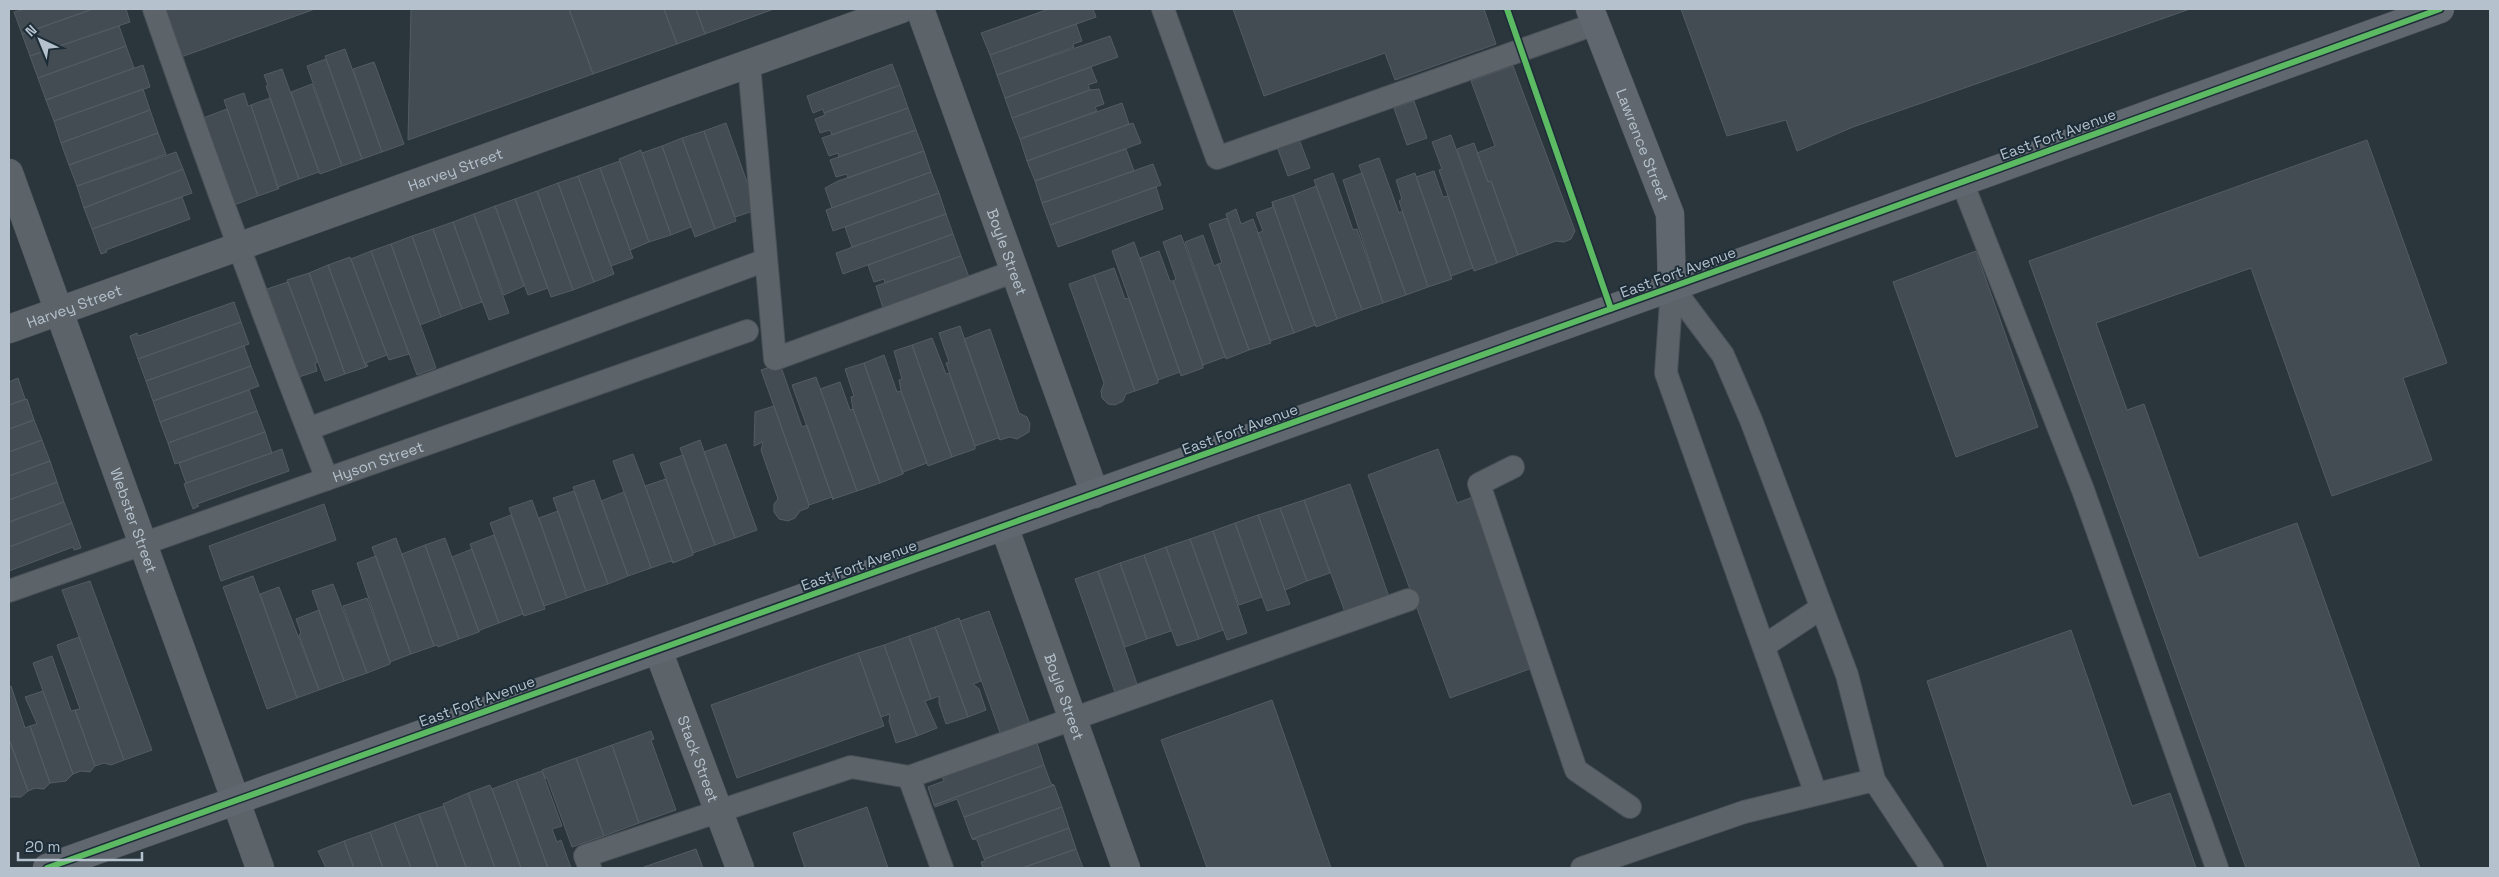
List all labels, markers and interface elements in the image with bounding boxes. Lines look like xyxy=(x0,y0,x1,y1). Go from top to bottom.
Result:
north arrow xyxy=(15,15,65,65)
text: N xyxy=(21,21,41,40)
street label: Lawrence Street xyxy=(1612,86,1674,204)
street label: East Fort Avenue xyxy=(1997,104,2119,164)
street label: Harvey Street xyxy=(405,143,505,195)
street label: Boyle Street xyxy=(983,206,1032,298)
street label: East Fort Avenue xyxy=(1617,242,1739,302)
street label: Harvey Street xyxy=(24,280,124,331)
street label: East Fort Avenue xyxy=(1179,399,1301,459)
street label: Hyson Street xyxy=(330,436,426,486)
street label: Webster Street xyxy=(107,465,162,575)
street label: East Fort Avenue xyxy=(798,535,920,595)
street label: Boyle Street xyxy=(1041,651,1089,742)
street label: East Fort Avenue xyxy=(416,671,538,731)
street label: Stack Street xyxy=(674,713,724,805)
scale bar xyxy=(18,830,141,862)
text: 20 m xyxy=(25,837,60,856)

